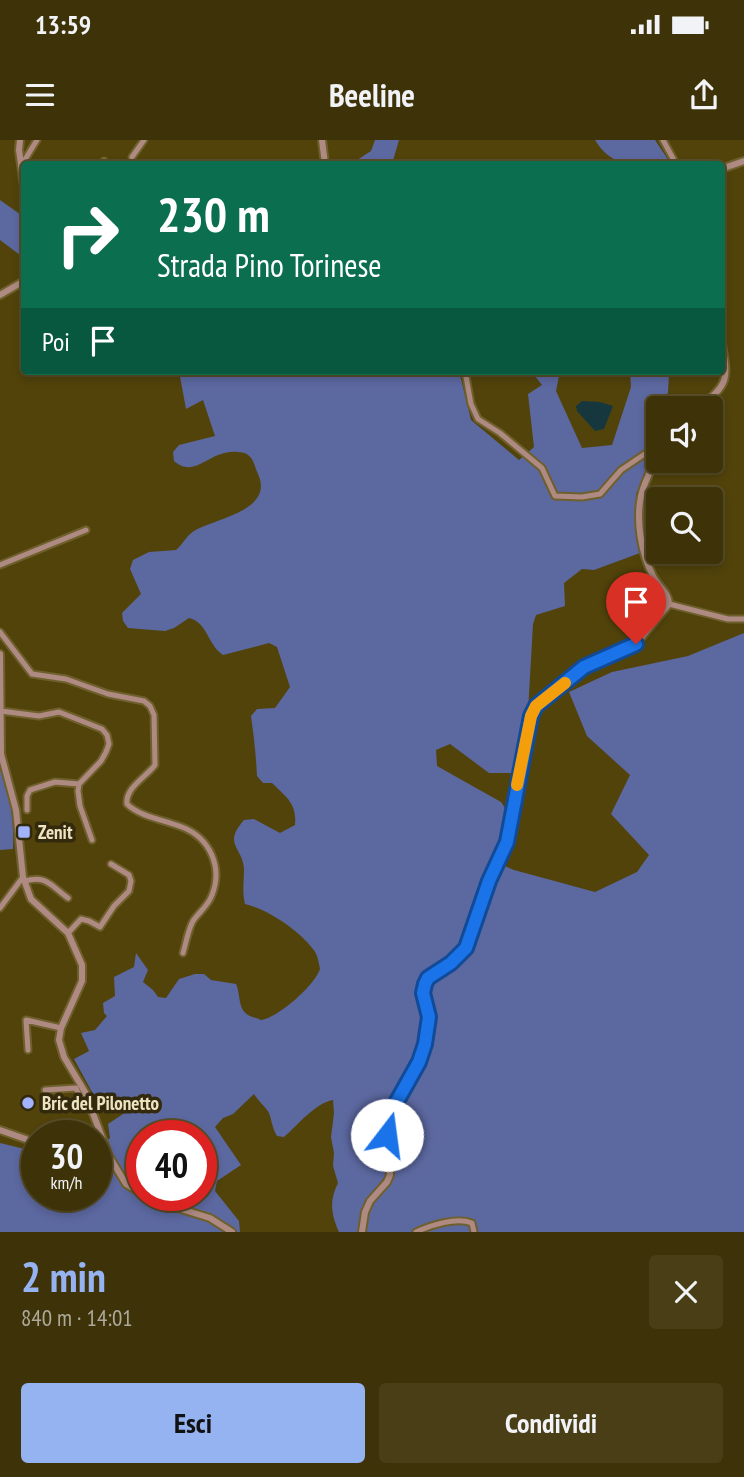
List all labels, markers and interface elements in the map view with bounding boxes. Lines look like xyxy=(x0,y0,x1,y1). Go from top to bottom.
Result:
text: 13:59 xyxy=(35,8,91,41)
text: Beeline xyxy=(329,74,415,116)
icon: menu xyxy=(21,76,59,114)
icon: share xyxy=(685,76,723,114)
text: 230 m xyxy=(157,182,270,246)
icon: right xyxy=(42,189,133,280)
text: Strada Pino Torinese xyxy=(157,244,382,286)
icon: arrive xyxy=(84,322,122,360)
text: Poi xyxy=(42,325,70,358)
map controls xyxy=(646,396,723,564)
button: sound xyxy=(646,396,723,473)
button: search xyxy=(646,487,723,564)
pin xyxy=(606,572,666,644)
icon: arrive xyxy=(617,583,655,621)
place label: Zenit xyxy=(38,820,73,844)
marker: Zenit xyxy=(16,824,32,840)
place label: Bric del Pilonetto xyxy=(42,1091,159,1115)
marker: Bric del Pilonetto xyxy=(20,1095,36,1111)
position arrow xyxy=(350,1098,424,1172)
speed limit sign: 40 xyxy=(126,1120,217,1211)
text: 30 xyxy=(50,1133,83,1179)
text: km/h xyxy=(51,1171,82,1194)
text: 2 min xyxy=(21,1249,106,1304)
button: close xyxy=(649,1255,723,1329)
text: 840 m · 14:01 xyxy=(21,1303,133,1332)
button: Esci xyxy=(21,1383,365,1463)
button: Condividi xyxy=(379,1383,723,1463)

